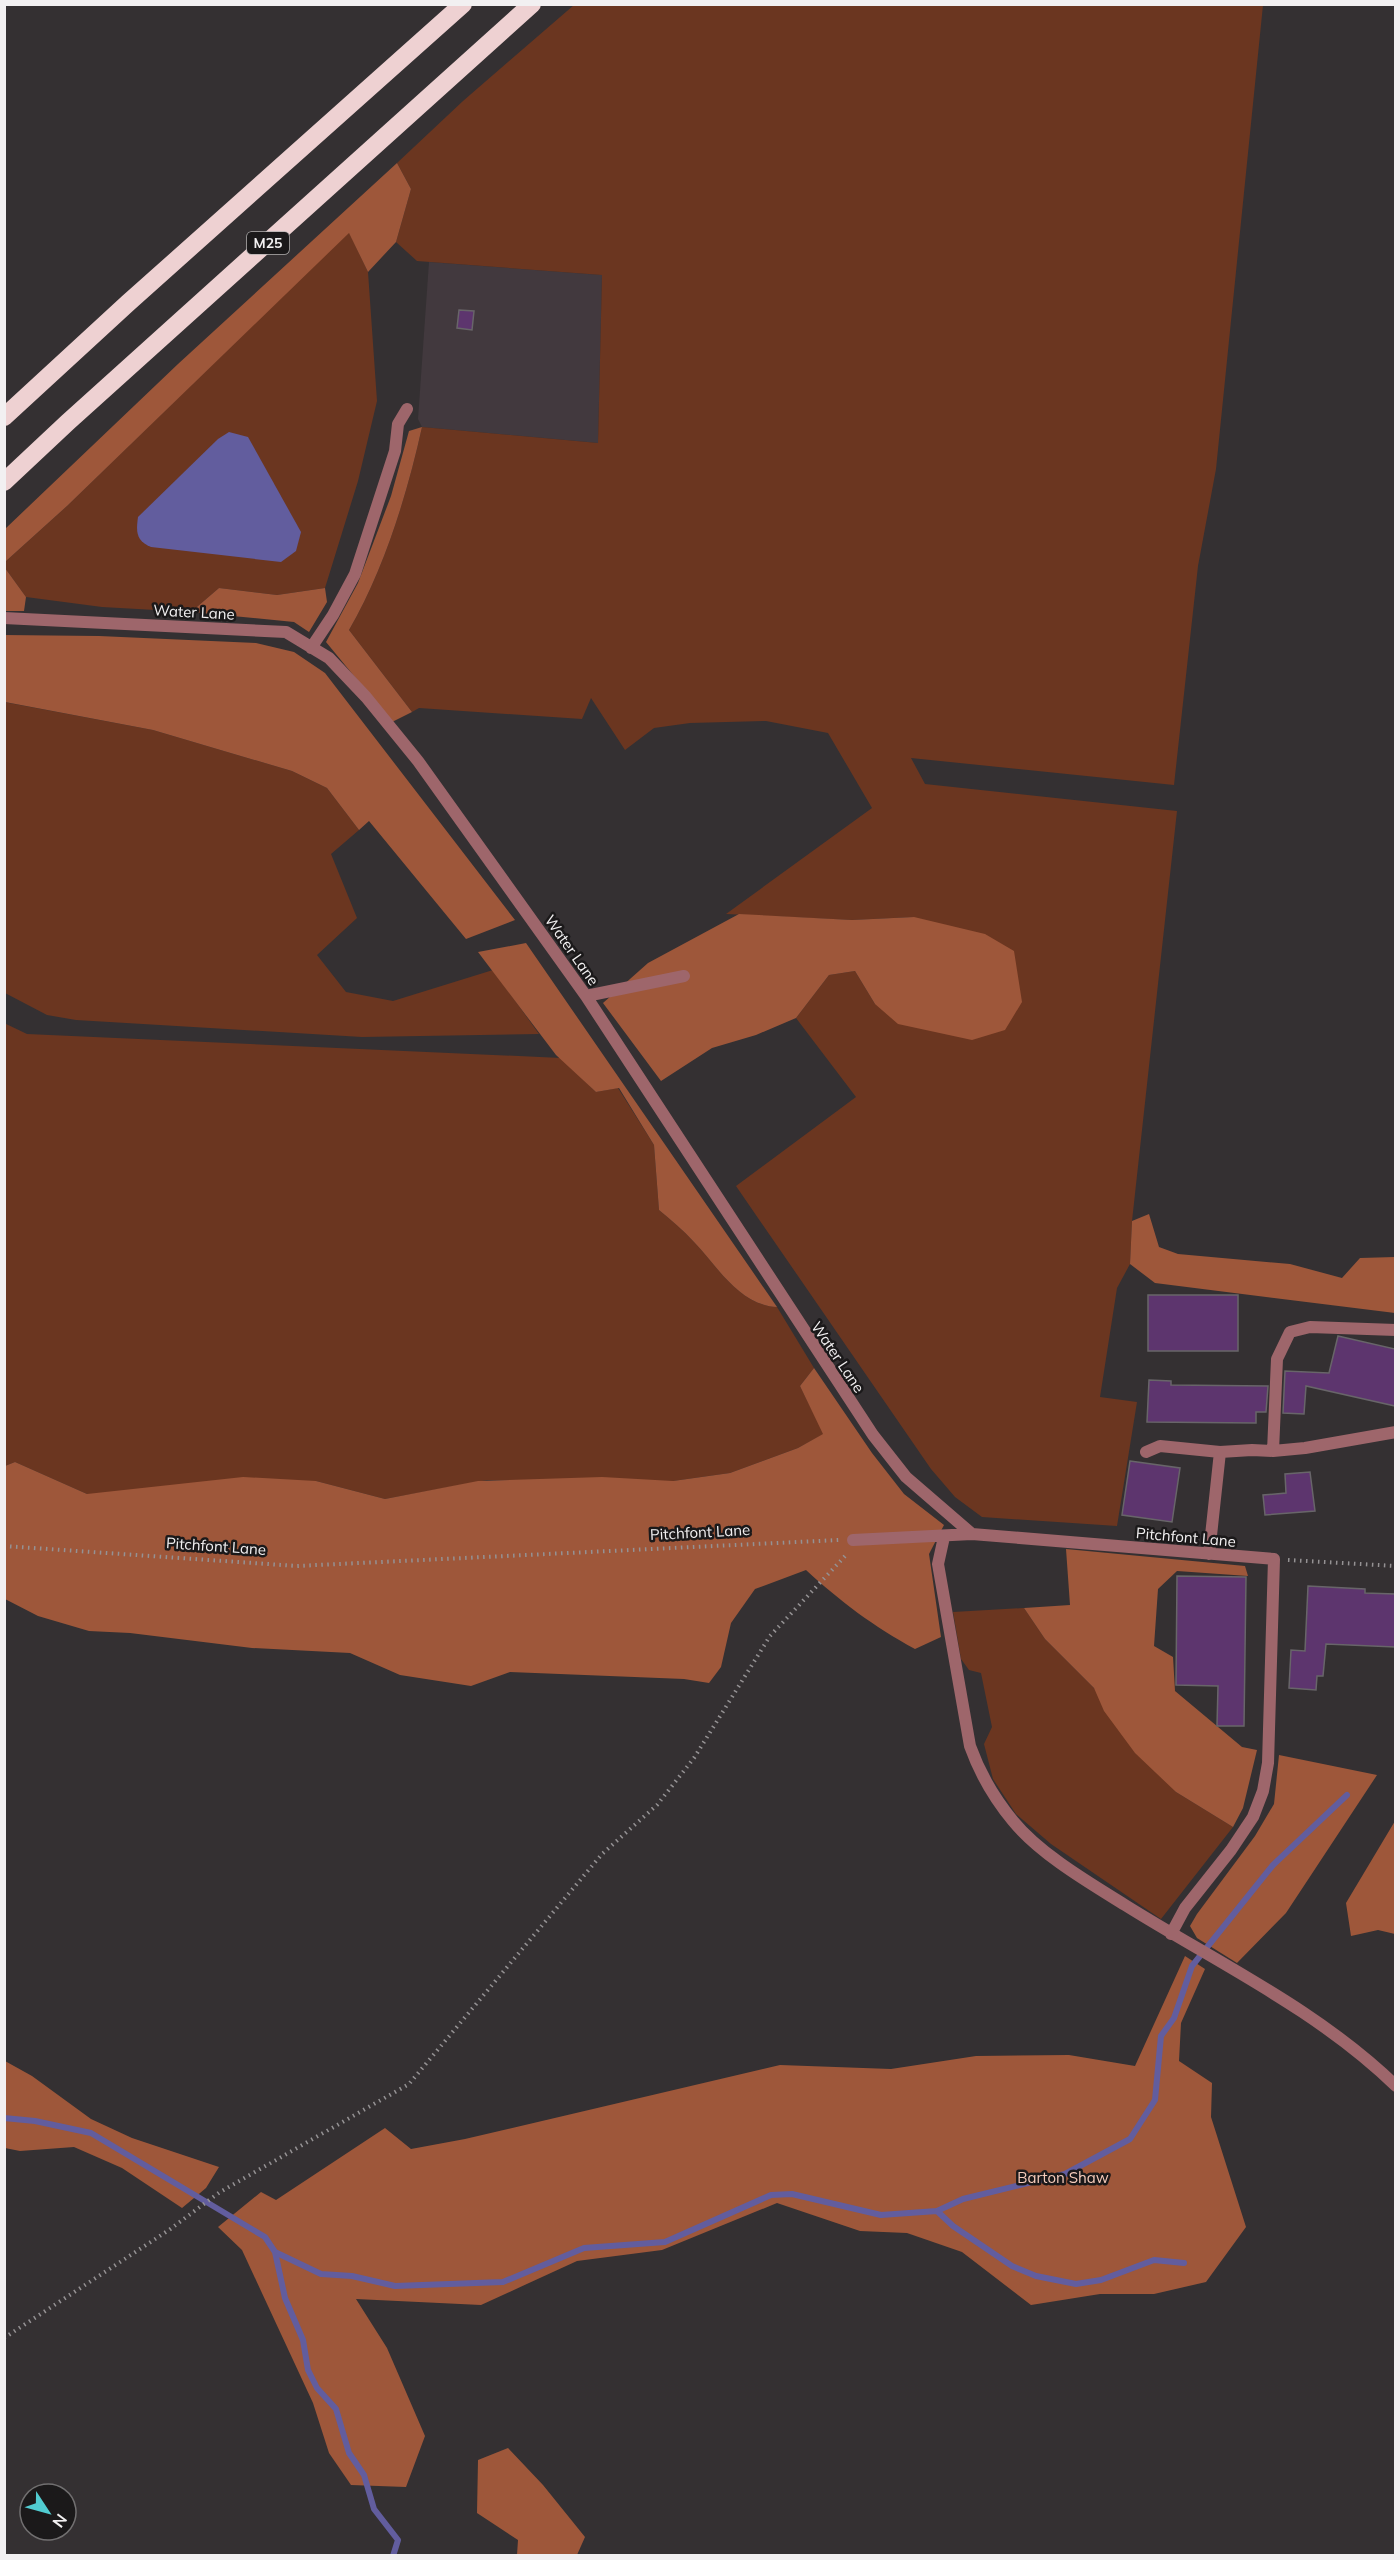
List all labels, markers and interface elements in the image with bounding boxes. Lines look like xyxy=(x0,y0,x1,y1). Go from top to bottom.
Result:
road number: M25 xyxy=(247,232,289,254)
street label: Water Lane xyxy=(153,600,235,624)
street label: Water Lane xyxy=(541,911,603,989)
street label: Water Lane xyxy=(807,1318,869,1396)
street label: Pitchfont Lane xyxy=(649,1520,751,1544)
street label: Pitchfont Lane xyxy=(1135,1523,1237,1551)
street label: Pitchfont Lane xyxy=(165,1533,267,1559)
park label: Barton Shaw xyxy=(1017,2168,1109,2187)
north arrow xyxy=(18,2482,78,2542)
text: N xyxy=(48,2510,72,2532)

